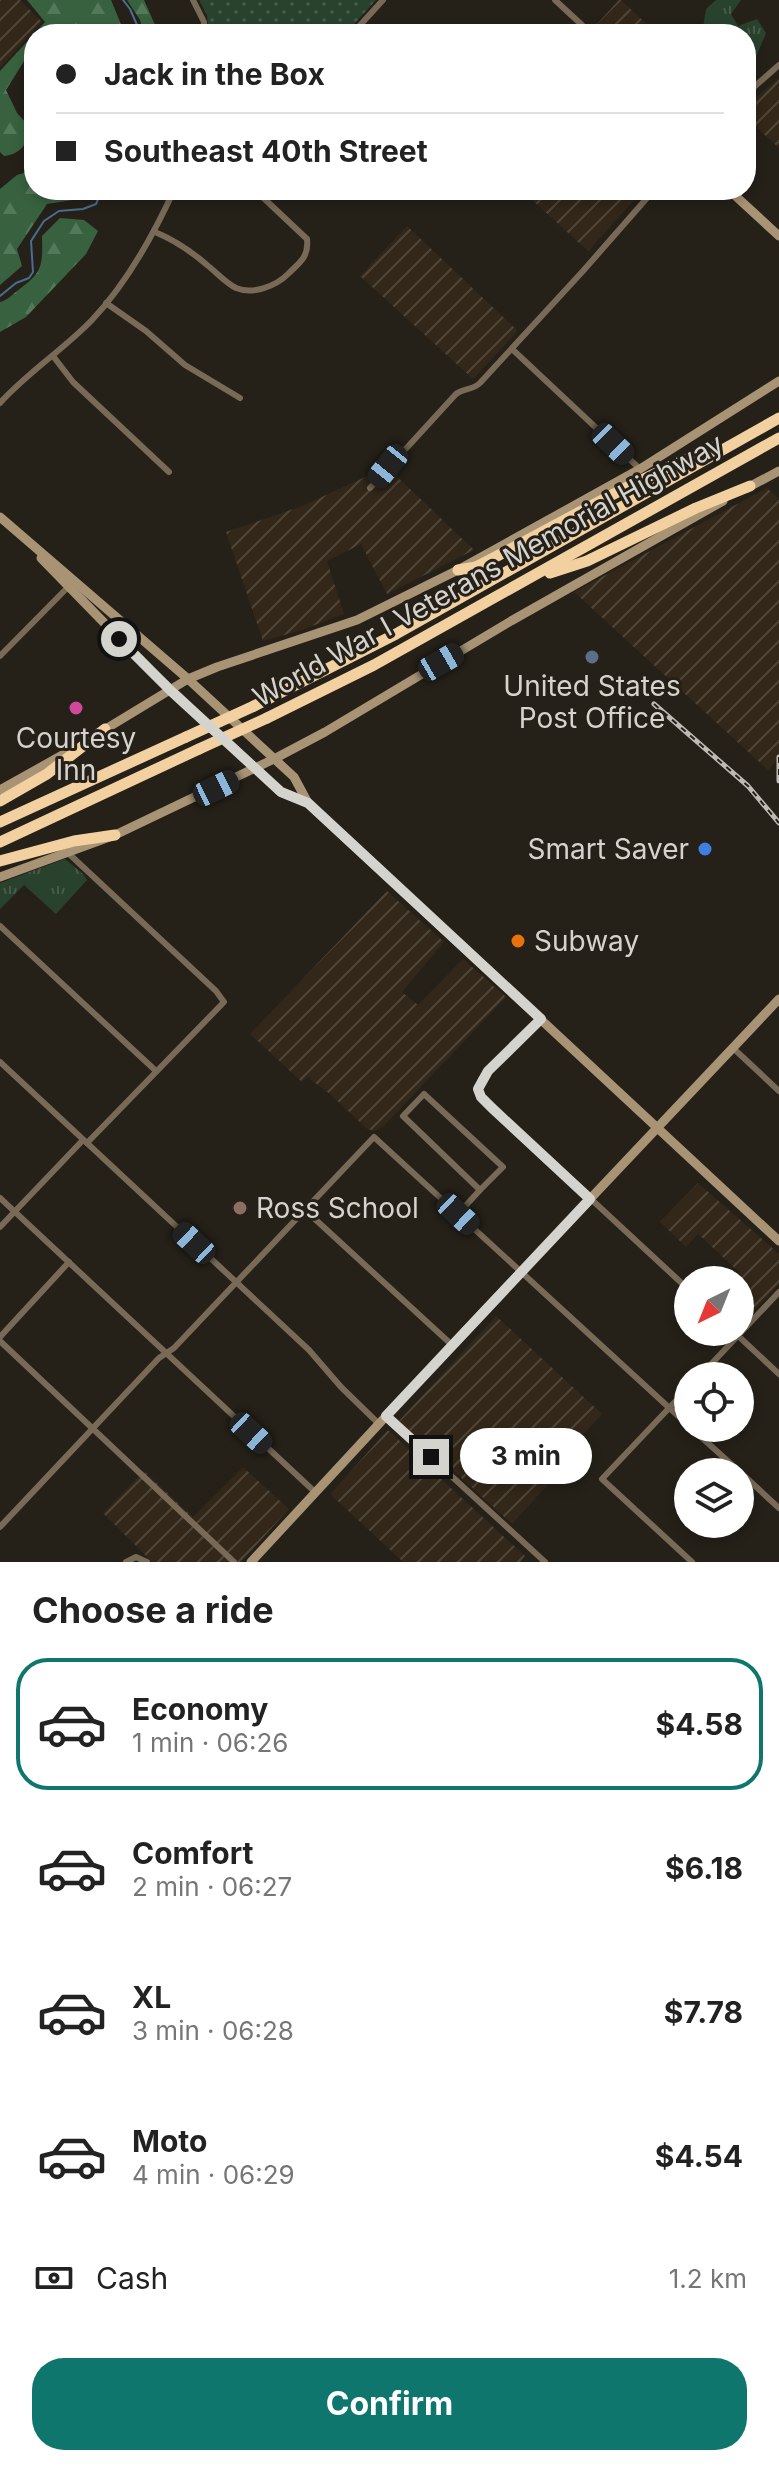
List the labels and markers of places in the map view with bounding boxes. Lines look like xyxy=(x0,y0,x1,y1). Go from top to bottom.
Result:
marker: United States Post Office xyxy=(583,648,601,666)
place label: United States Post Office xyxy=(503,669,681,735)
marker: Courtesy Inn xyxy=(67,699,85,717)
place label: Courtesy Inn xyxy=(16,721,136,787)
place label: Smart Saver xyxy=(527,832,689,866)
marker: Smart Saver xyxy=(696,840,714,858)
place label: Subway xyxy=(534,924,639,958)
marker: Subway xyxy=(509,932,527,950)
place label: Ross School xyxy=(256,1191,419,1225)
marker: Ross School xyxy=(231,1199,249,1217)

